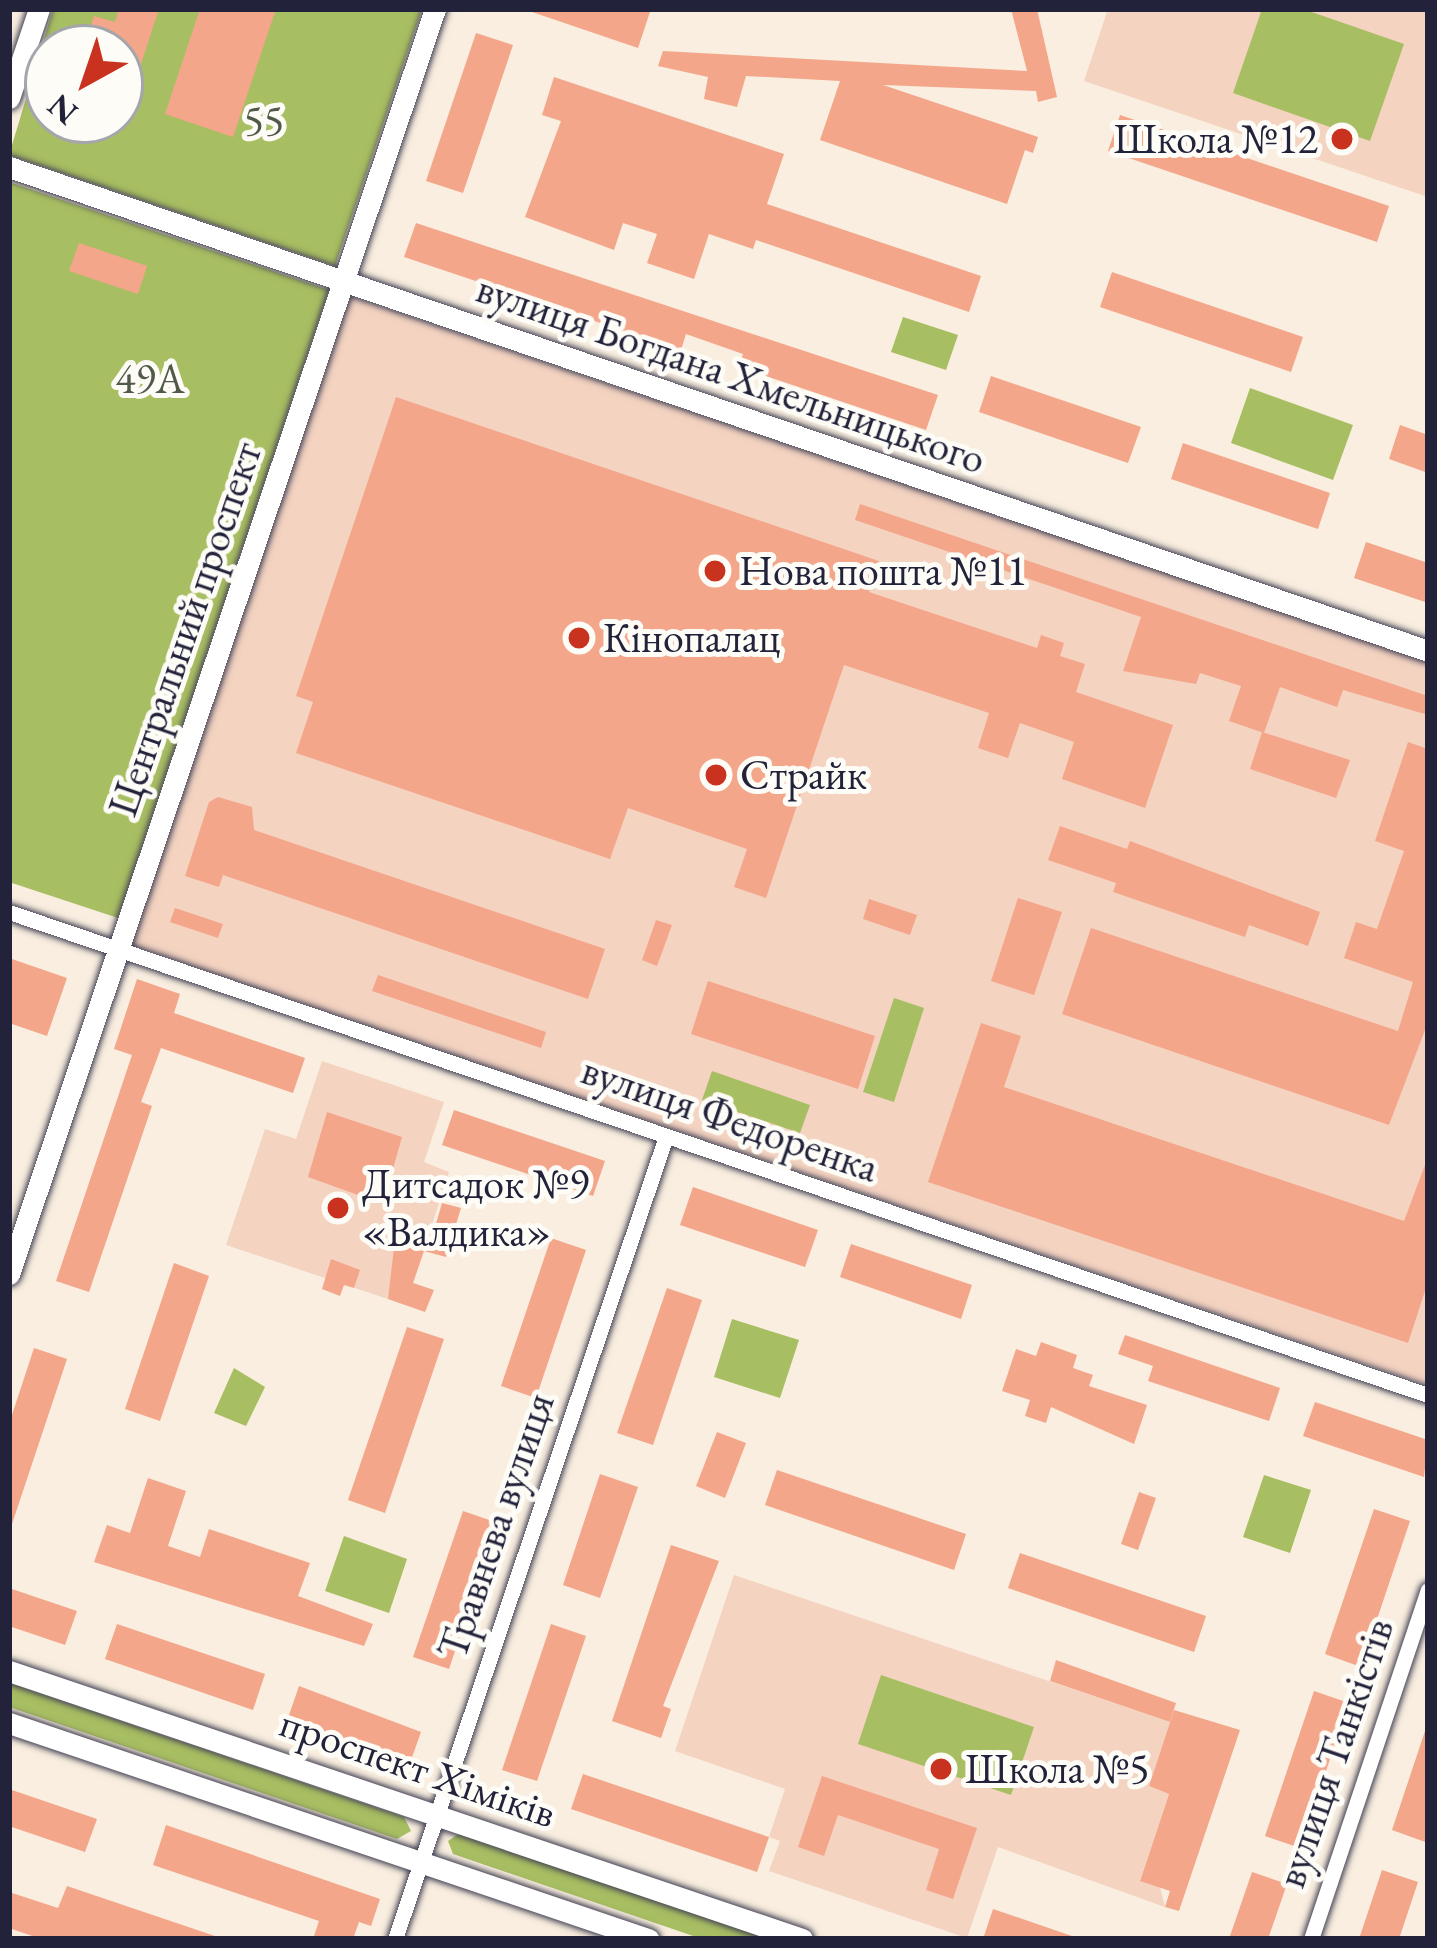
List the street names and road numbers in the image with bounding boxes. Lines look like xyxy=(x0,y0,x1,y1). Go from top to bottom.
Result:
street label: вулиця Богдана Хмельницького xyxy=(470,263,992,485)
street label: Центральний проспект xyxy=(97,435,273,823)
street label: вулиця Федоренка xyxy=(575,1045,885,1193)
street label: Травнева вулиця xyxy=(427,1386,565,1666)
street label: вулиця Танкістів xyxy=(1265,1612,1405,1894)
street label: проспект Хіміків xyxy=(274,1697,562,1839)

